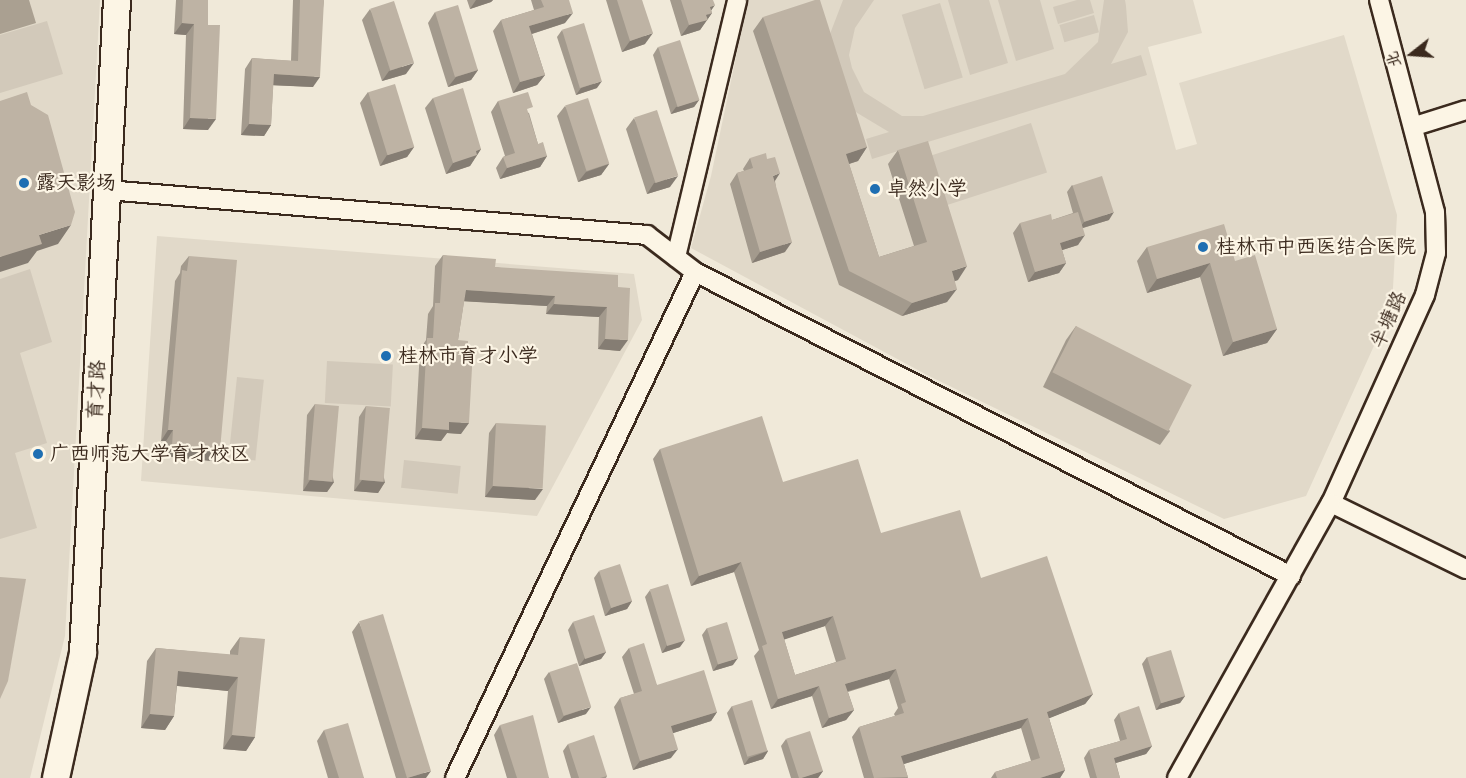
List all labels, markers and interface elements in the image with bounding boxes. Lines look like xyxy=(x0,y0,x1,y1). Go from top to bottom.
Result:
north arrow xyxy=(1382,24,1442,84)
text: 北 xyxy=(1382,49,1407,70)
place label: 露天影场 xyxy=(36,171,116,195)
marker: 露天影场 xyxy=(17,176,31,190)
place label: 卓然小学 xyxy=(887,177,967,201)
marker: 卓然小学 xyxy=(868,182,882,196)
place label: 桂林市中西医结合医院 xyxy=(1216,235,1416,259)
marker: 桂林市中西医结合医院 xyxy=(1194,238,1212,256)
street label: 半塘路 xyxy=(1366,288,1412,352)
place label: 桂林市育才小学 xyxy=(398,344,538,368)
marker: 桂林市育才小学 xyxy=(379,349,393,363)
street label: 育才路 xyxy=(83,359,111,421)
place label: 广西师范大学育才校区 xyxy=(50,442,250,466)
marker: 广西师范大学育才校区 xyxy=(31,447,45,461)

